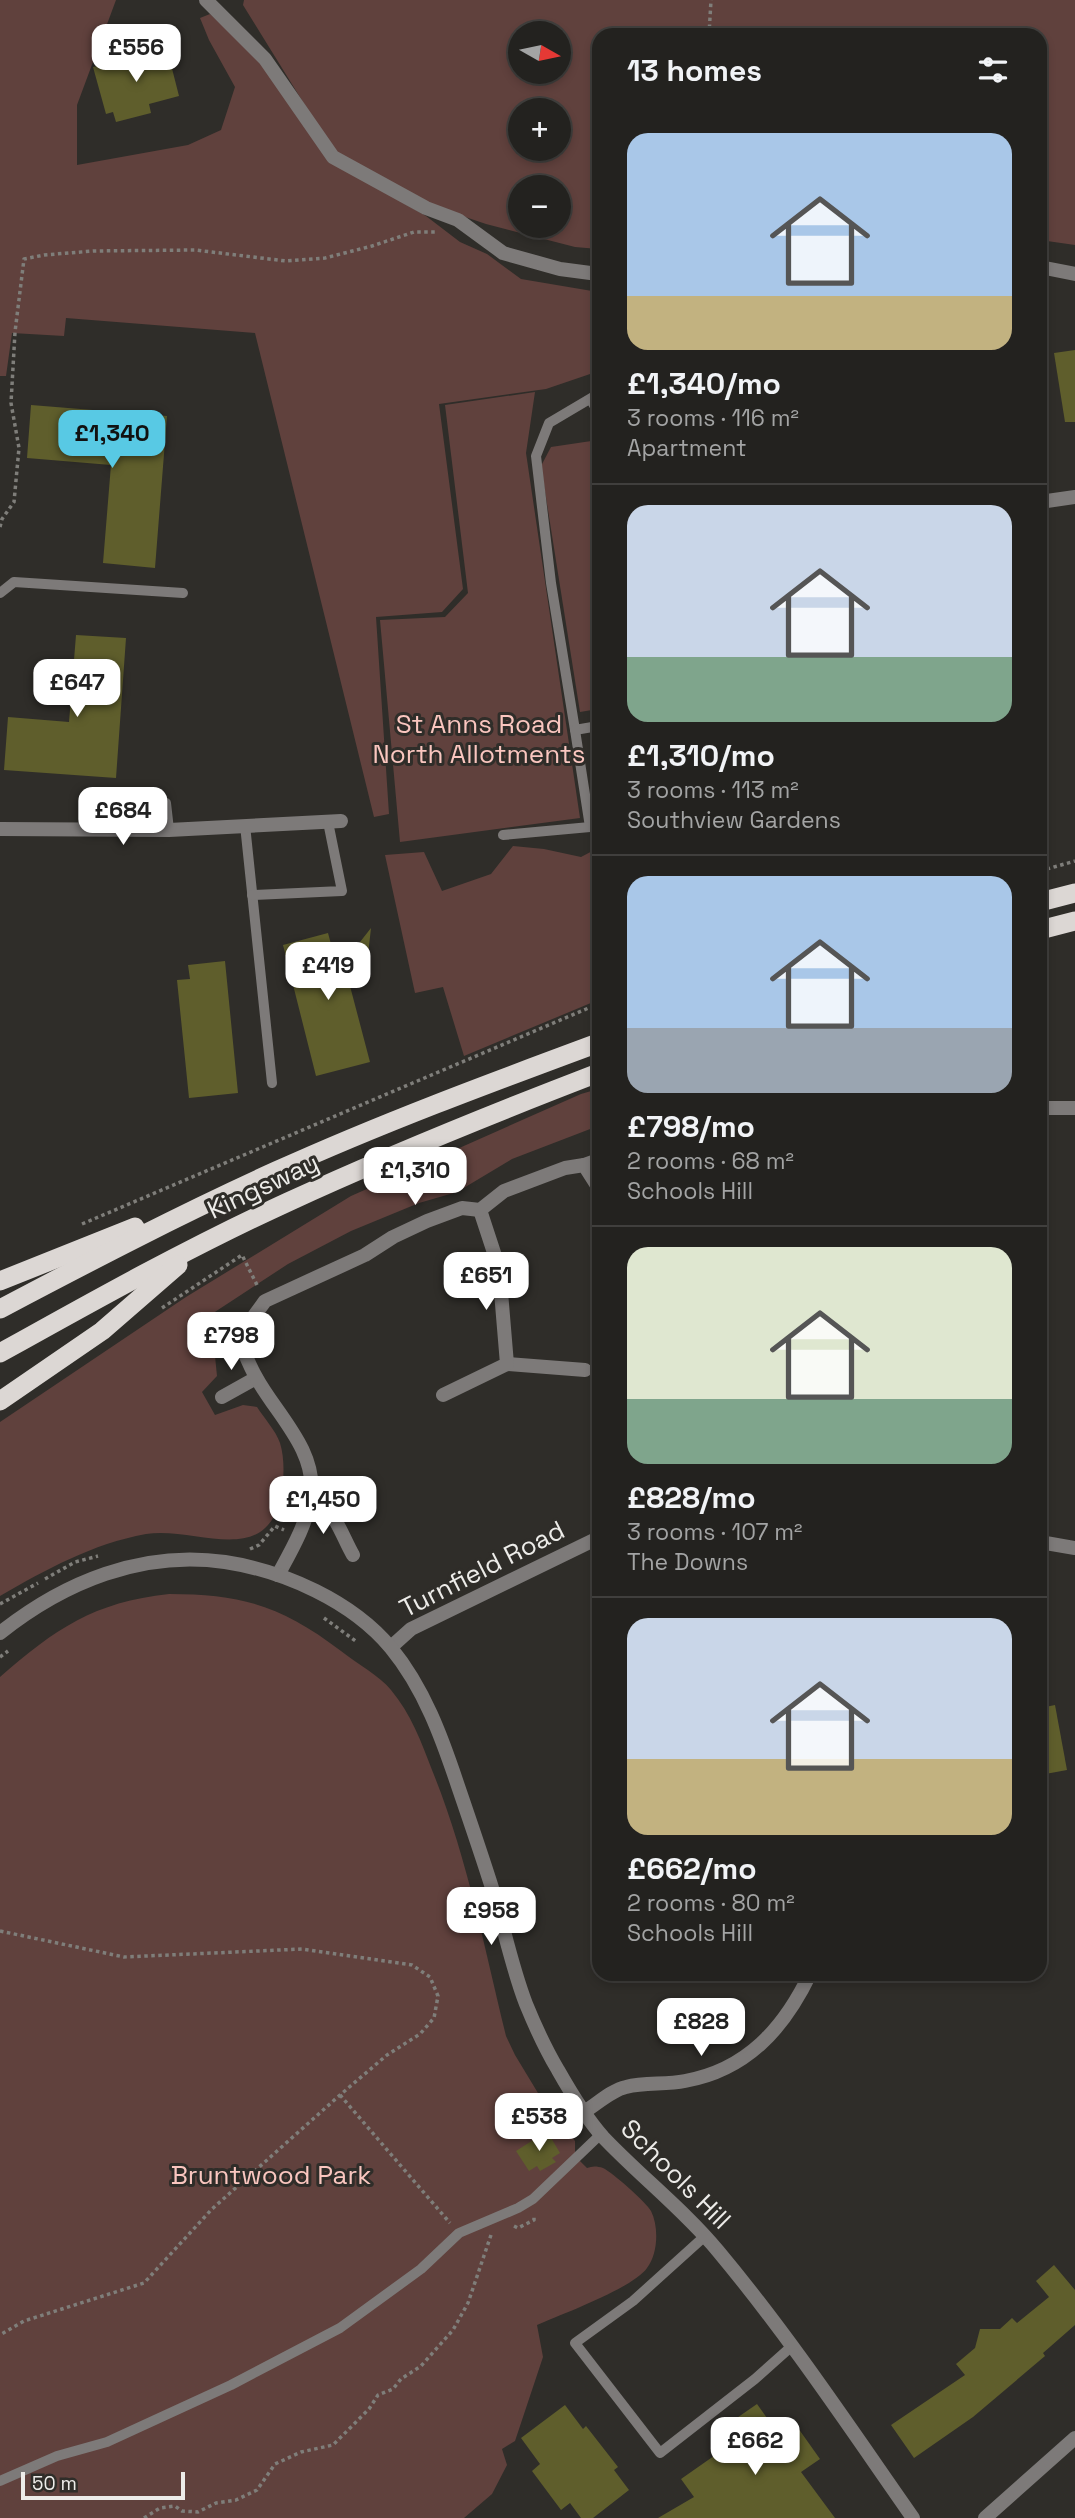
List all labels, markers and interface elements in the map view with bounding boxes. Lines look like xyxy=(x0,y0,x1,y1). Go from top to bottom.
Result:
north arrow xyxy=(508,21,570,84)
map controls xyxy=(508,21,571,238)
pin: £556 xyxy=(95,24,177,84)
text: £556 xyxy=(108,32,164,62)
text: 13 homes xyxy=(627,51,762,90)
icon: filters xyxy=(974,51,1012,89)
button: + xyxy=(508,98,571,161)
button: − xyxy=(508,175,571,238)
icon: home xyxy=(757,178,883,304)
text: £1,340/mo xyxy=(627,364,781,403)
text: 3 rooms · 116 m² xyxy=(627,403,799,433)
pin: £1,340 xyxy=(55,410,169,470)
text: £1,340 xyxy=(74,418,150,448)
text: Apartment xyxy=(627,433,747,463)
icon: home xyxy=(757,550,883,676)
pin: £647 xyxy=(36,660,118,719)
text: £647 xyxy=(49,667,105,697)
park label: St Anns Road North Allotments xyxy=(373,707,586,771)
text: £1,310/mo xyxy=(627,736,775,775)
text: 3 rooms · 113 m² xyxy=(627,775,799,805)
pin: £684 xyxy=(82,788,164,847)
text: £684 xyxy=(94,795,152,825)
text: Southview Gardens xyxy=(627,805,841,835)
icon: home xyxy=(757,921,883,1047)
pin: £419 xyxy=(287,942,369,1002)
text: £419 xyxy=(301,950,355,980)
text: £798/mo xyxy=(627,1107,755,1146)
street label: Kingsway xyxy=(202,1145,324,1227)
text: 2 rooms · 68 m² xyxy=(627,1146,794,1176)
pin: £1,310 xyxy=(358,1148,472,1207)
text: £1,310 xyxy=(380,1155,450,1185)
text: Schools Hill xyxy=(627,1176,753,1206)
pin: £651 xyxy=(445,1252,527,1312)
text: £651 xyxy=(460,1260,512,1290)
icon: home xyxy=(757,1292,883,1418)
pin: £798 xyxy=(190,1312,272,1372)
text: £798 xyxy=(203,1320,259,1350)
pin: £1,450 xyxy=(266,1476,380,1536)
text: £828/mo xyxy=(627,1478,756,1517)
text: £1,450 xyxy=(285,1484,361,1514)
street label: Turnfield Road xyxy=(394,1513,570,1625)
text: 3 rooms · 107 m² xyxy=(627,1517,803,1547)
text: The Downs xyxy=(627,1547,748,1577)
icon: home xyxy=(757,1663,883,1789)
text: £662/mo xyxy=(627,1849,757,1888)
pin: £958 xyxy=(450,1888,532,1947)
text: 2 rooms · 80 m² xyxy=(627,1888,795,1918)
text: £958 xyxy=(463,1895,519,1925)
text: Schools Hill xyxy=(627,1918,753,1948)
pin: £828 xyxy=(660,1998,742,2058)
text: £828 xyxy=(673,2006,729,2036)
pin: £538 xyxy=(498,2094,580,2153)
text: £538 xyxy=(511,2101,567,2131)
street label: Schools Hill xyxy=(614,2112,738,2236)
park label: Bruntwood Park xyxy=(171,2158,371,2192)
pin: £662 xyxy=(714,2418,796,2477)
text: £662 xyxy=(727,2425,783,2455)
scale bar xyxy=(21,2469,186,2501)
text: 50 m xyxy=(32,2471,77,2496)

